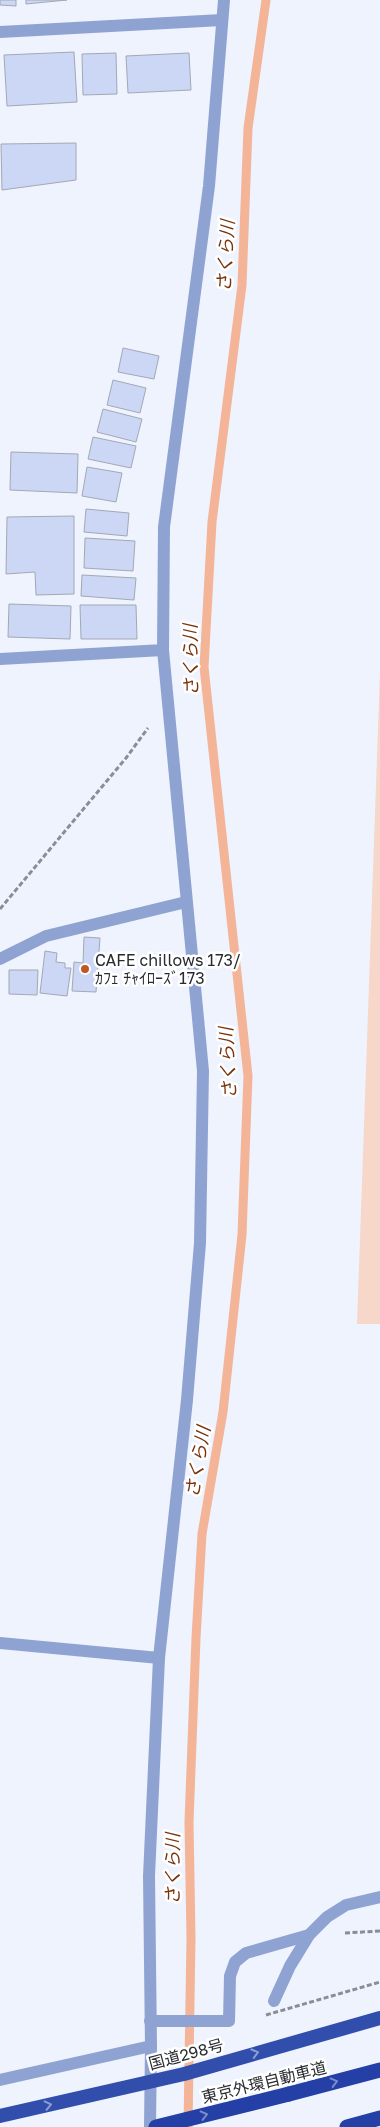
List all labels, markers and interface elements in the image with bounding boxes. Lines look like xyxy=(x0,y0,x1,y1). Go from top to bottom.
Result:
water label: さくら川 xyxy=(212,217,238,292)
water label: さくら川 xyxy=(178,622,202,696)
place label: CAFE chillows 173/ ｶﾌｪ ﾁｬｲﾛｰｽﾞ173 xyxy=(95,950,241,988)
marker: CAFE chillows 173/ ｶﾌｪ ﾁｬｲﾛｰｽﾞ173 xyxy=(79,963,91,975)
water label: さくら川 xyxy=(214,1025,240,1100)
water label: さくら川 xyxy=(180,1422,214,1499)
water label: さくら川 xyxy=(161,1831,183,1905)
street label: 国道298号 xyxy=(146,2034,226,2074)
one-way arrow xyxy=(251,2049,259,2059)
street label: 東京外環自動車道 xyxy=(199,2057,329,2107)
one-way arrow xyxy=(330,2078,338,2088)
one-way arrow xyxy=(43,2100,52,2111)
one-way arrow xyxy=(199,2110,208,2121)

